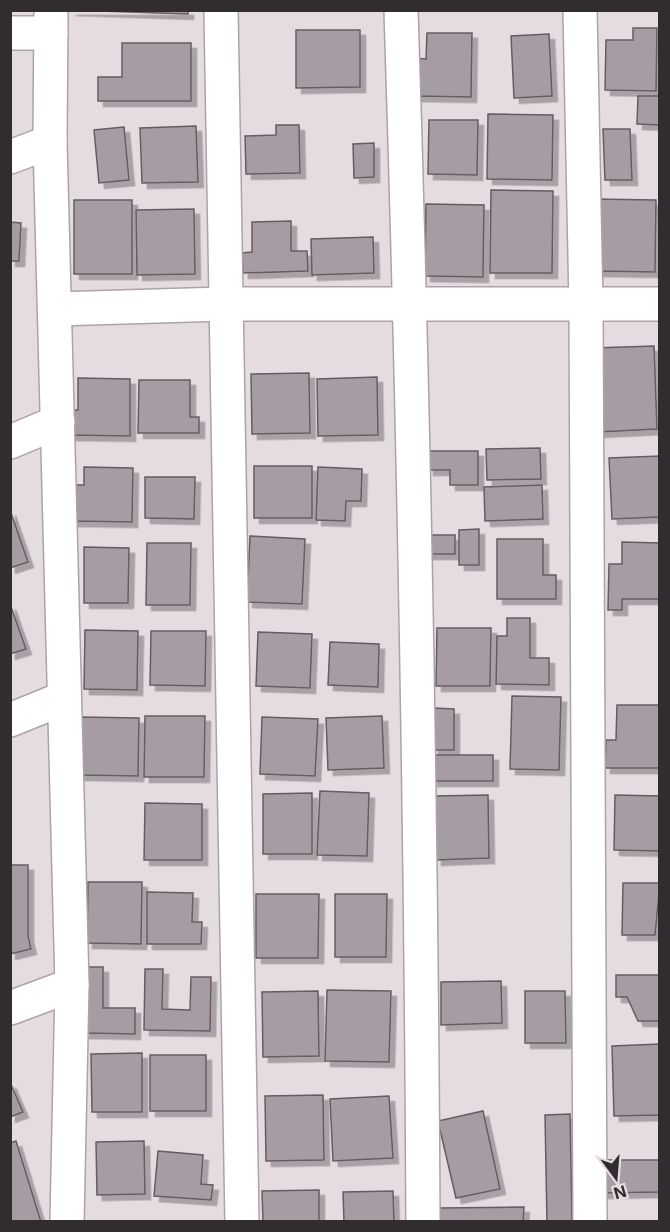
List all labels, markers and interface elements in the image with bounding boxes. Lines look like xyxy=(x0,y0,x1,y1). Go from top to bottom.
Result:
north arrow xyxy=(586,1148,646,1208)
text: N xyxy=(612,1181,629,1204)

